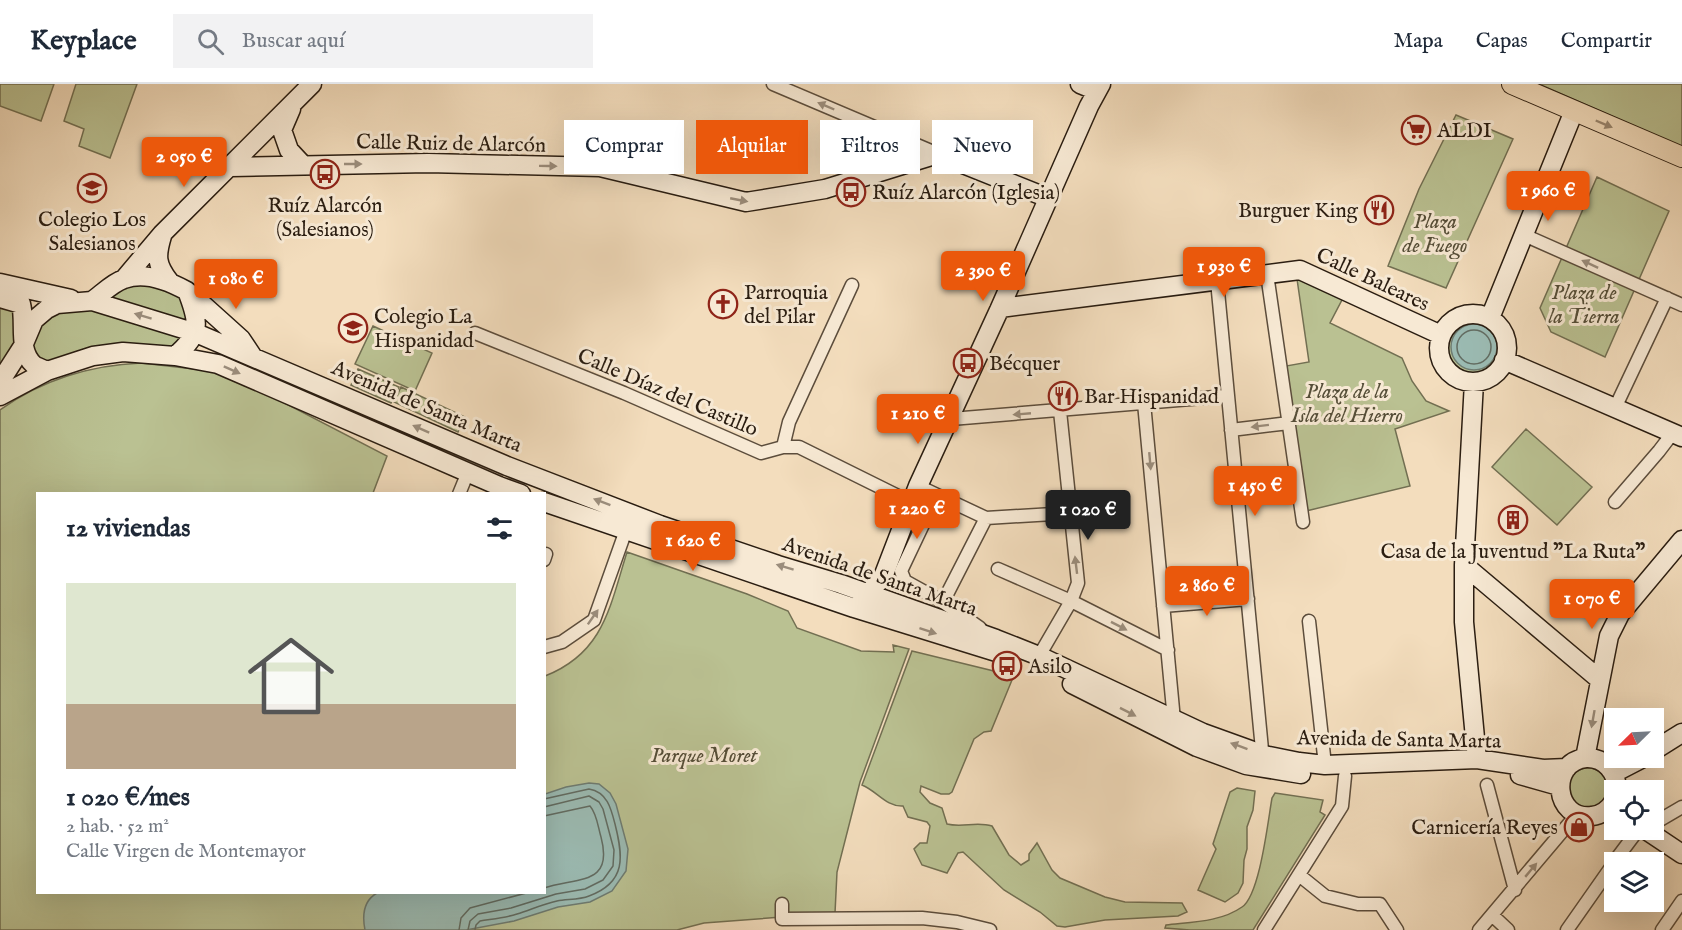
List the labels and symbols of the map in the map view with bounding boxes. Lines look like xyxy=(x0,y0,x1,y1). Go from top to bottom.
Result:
one-way arrow xyxy=(817,102,834,111)
supermarket icon: ALDI xyxy=(1400,114,1432,146)
place label: ALDI xyxy=(1436,118,1492,145)
one-way arrow xyxy=(1596,119,1614,129)
street label: Calle Ruiz de Alarcón xyxy=(356,129,546,160)
pin: 2 050 € xyxy=(129,137,239,188)
bus stop icon: Ruíz Alarcón (Salesianos) xyxy=(309,158,341,190)
one-way arrow xyxy=(343,159,362,169)
one-way arrow xyxy=(538,161,557,171)
pin: 1 960 € xyxy=(1493,171,1603,222)
school or university icon: Colegio Los Salesianos xyxy=(76,172,108,204)
bus stop icon: Ruíz Alarcón (Iglesia) xyxy=(835,176,867,208)
place label: Ruíz Alarcón (Iglesia) xyxy=(872,180,1060,207)
place label: Ruíz Alarcón (Salesianos) xyxy=(268,193,382,244)
restaurant icon: Burguer King xyxy=(1363,194,1395,226)
one-way arrow xyxy=(729,196,748,205)
place label: Burguer King xyxy=(1238,198,1359,225)
place label: Colegio Los Salesianos xyxy=(38,207,146,258)
park label: Plaza de Fuego xyxy=(1402,209,1467,260)
street label: Calle Baleares xyxy=(1311,242,1433,318)
pin: 1 930 € xyxy=(1169,247,1279,298)
pin: 2 390 € xyxy=(928,251,1038,302)
pin: 1 080 € xyxy=(181,259,291,310)
one-way arrow xyxy=(1582,259,1599,268)
place label: Parroquia del Pilar xyxy=(744,280,829,331)
park label: Plaza de la Tierra xyxy=(1549,280,1619,331)
church icon: Parroquia del Pilar xyxy=(707,288,739,320)
place label: Colegio La Hispanidad xyxy=(374,304,474,355)
one-way arrow xyxy=(134,311,152,321)
school or university icon: Colegio La Hispanidad xyxy=(337,312,369,344)
street label: Calle Díaz del Castillo xyxy=(573,343,762,444)
bus stop icon: Bécquer xyxy=(952,347,984,379)
place label: Bécquer xyxy=(989,351,1060,378)
street label: Avenida de Santa Marta xyxy=(326,355,527,460)
one-way arrow xyxy=(223,366,241,375)
park label: Plaza de la Isla del Hierro xyxy=(1290,379,1403,430)
restaurant icon: Bar Hispanidad xyxy=(1047,380,1079,412)
place label: Bar Hispanidad xyxy=(1084,384,1220,411)
pin: 1 210 € xyxy=(863,394,973,445)
one-way arrow xyxy=(1013,409,1032,419)
one-way arrow xyxy=(1250,421,1269,431)
one-way arrow xyxy=(412,423,430,433)
one-way arrow xyxy=(1145,452,1155,471)
pin: 1 450 € xyxy=(1200,466,1310,517)
pin: 1 220 € xyxy=(862,489,972,540)
pin: 1 020 € xyxy=(1033,490,1143,541)
one-way arrow xyxy=(592,497,610,507)
building icon: Casa de la Juventud "La Ruta" xyxy=(1497,504,1529,536)
pin: 1 620 € xyxy=(638,521,748,572)
street label: Avenida de Santa Marta xyxy=(778,531,981,624)
place label: Casa de la Juventud "La Ruta" xyxy=(1380,539,1646,566)
one-way arrow xyxy=(1071,556,1081,575)
one-way arrow xyxy=(776,562,794,572)
pin: 2 860 € xyxy=(1152,566,1262,617)
pin: 1 070 € xyxy=(1537,579,1647,630)
one-way arrow xyxy=(587,610,599,626)
one-way arrow xyxy=(1111,621,1128,631)
one-way arrow xyxy=(920,626,938,636)
bus stop icon: Asilo xyxy=(991,650,1023,682)
place label: Asilo xyxy=(1027,654,1072,681)
one-way arrow xyxy=(1119,708,1136,717)
north arrow xyxy=(1604,708,1664,768)
one-way arrow xyxy=(1588,709,1597,728)
street label: Avenida de Santa Marta xyxy=(1296,725,1502,756)
one-way arrow xyxy=(1230,741,1248,751)
park label: Parque Moret xyxy=(651,743,759,770)
shop icon: Carnicería Reyes xyxy=(1563,811,1595,843)
place label: Carnicería Reyes xyxy=(1411,815,1558,842)
one-way arrow xyxy=(1524,863,1537,878)

